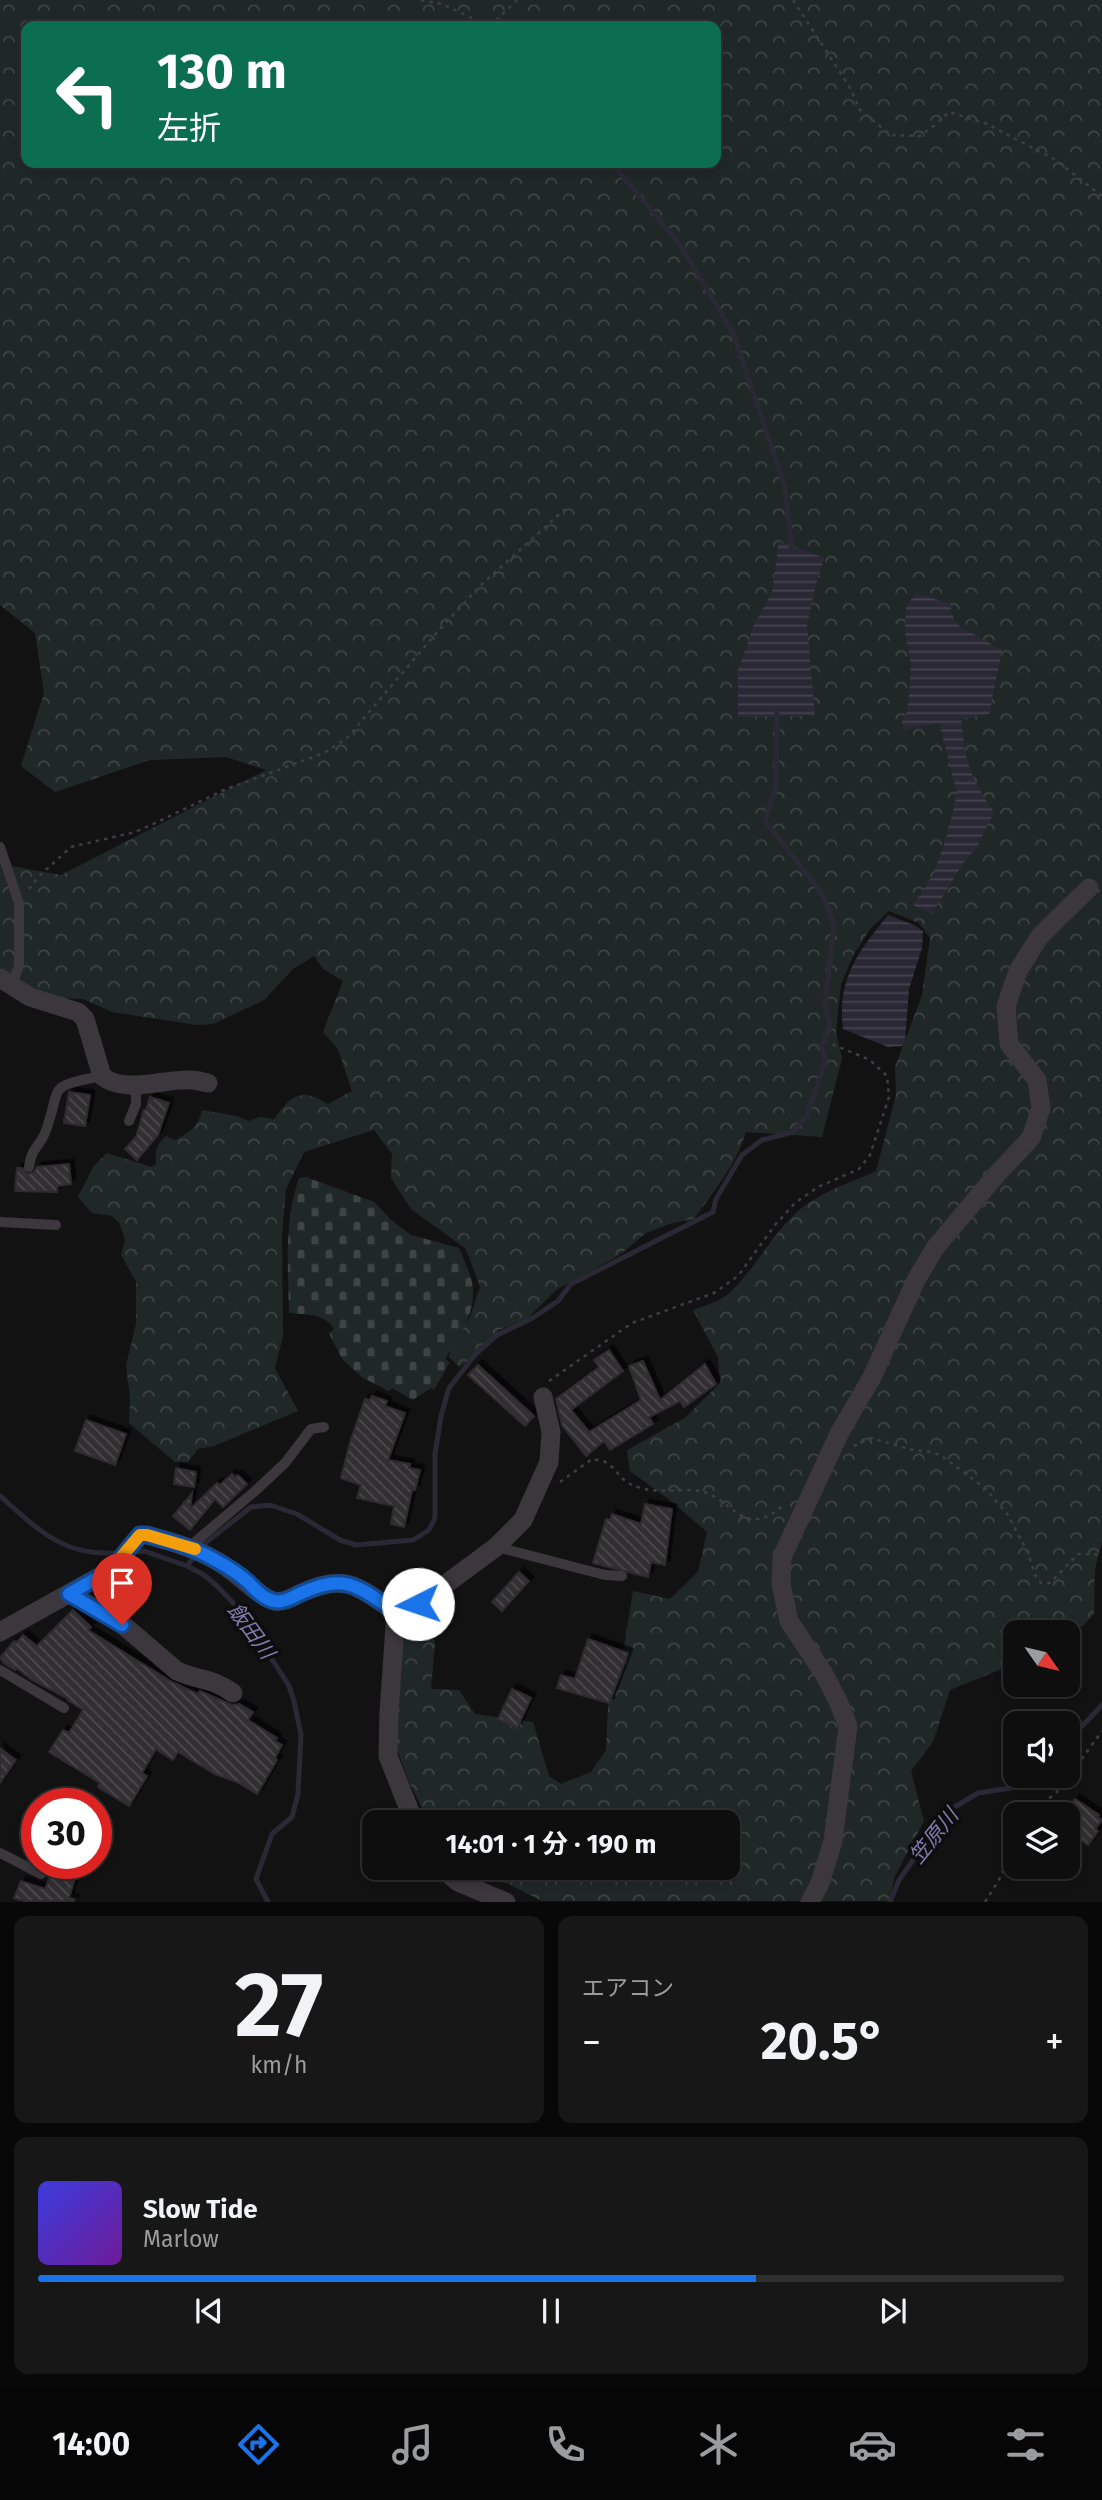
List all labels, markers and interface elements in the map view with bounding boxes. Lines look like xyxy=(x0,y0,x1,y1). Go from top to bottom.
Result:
text: 130 m xyxy=(157,42,287,101)
icon: left xyxy=(42,49,133,140)
text: 左折 xyxy=(157,109,221,147)
pin xyxy=(92,1553,152,1625)
icon: arrive xyxy=(103,1564,141,1602)
position arrow xyxy=(381,1567,455,1641)
water label: 飯田川 xyxy=(222,1598,281,1666)
north arrow xyxy=(1003,1620,1080,1698)
map controls xyxy=(1003,1620,1080,1879)
button: sound xyxy=(1003,1711,1080,1788)
speed limit sign: 30 xyxy=(21,1788,112,1879)
water label: 笠原川 xyxy=(904,1802,965,1869)
button: layers xyxy=(1003,1802,1080,1879)
text: 14:01 · 1 分 · 190 m xyxy=(445,1829,657,1860)
text: 27 xyxy=(235,1951,323,2060)
text: エアコン xyxy=(582,1974,674,2002)
text: 20.5° xyxy=(761,2010,885,2073)
text: − xyxy=(582,2019,601,2065)
text: + xyxy=(1045,2019,1064,2065)
text: km/h xyxy=(251,2051,307,2079)
text: Slow Tide xyxy=(143,2194,258,2225)
text: Marlow xyxy=(143,2225,219,2253)
icon: previous xyxy=(190,2292,228,2330)
icon: pause xyxy=(532,2292,570,2330)
icon: next xyxy=(874,2292,912,2330)
icon: directions xyxy=(234,2420,283,2469)
icon: music xyxy=(388,2420,437,2469)
icon: phone xyxy=(541,2420,590,2469)
icon: climate xyxy=(694,2420,743,2469)
icon: car xyxy=(848,2420,897,2469)
icon: filters xyxy=(1001,2420,1050,2469)
text: 14:00 xyxy=(52,2425,130,2463)

